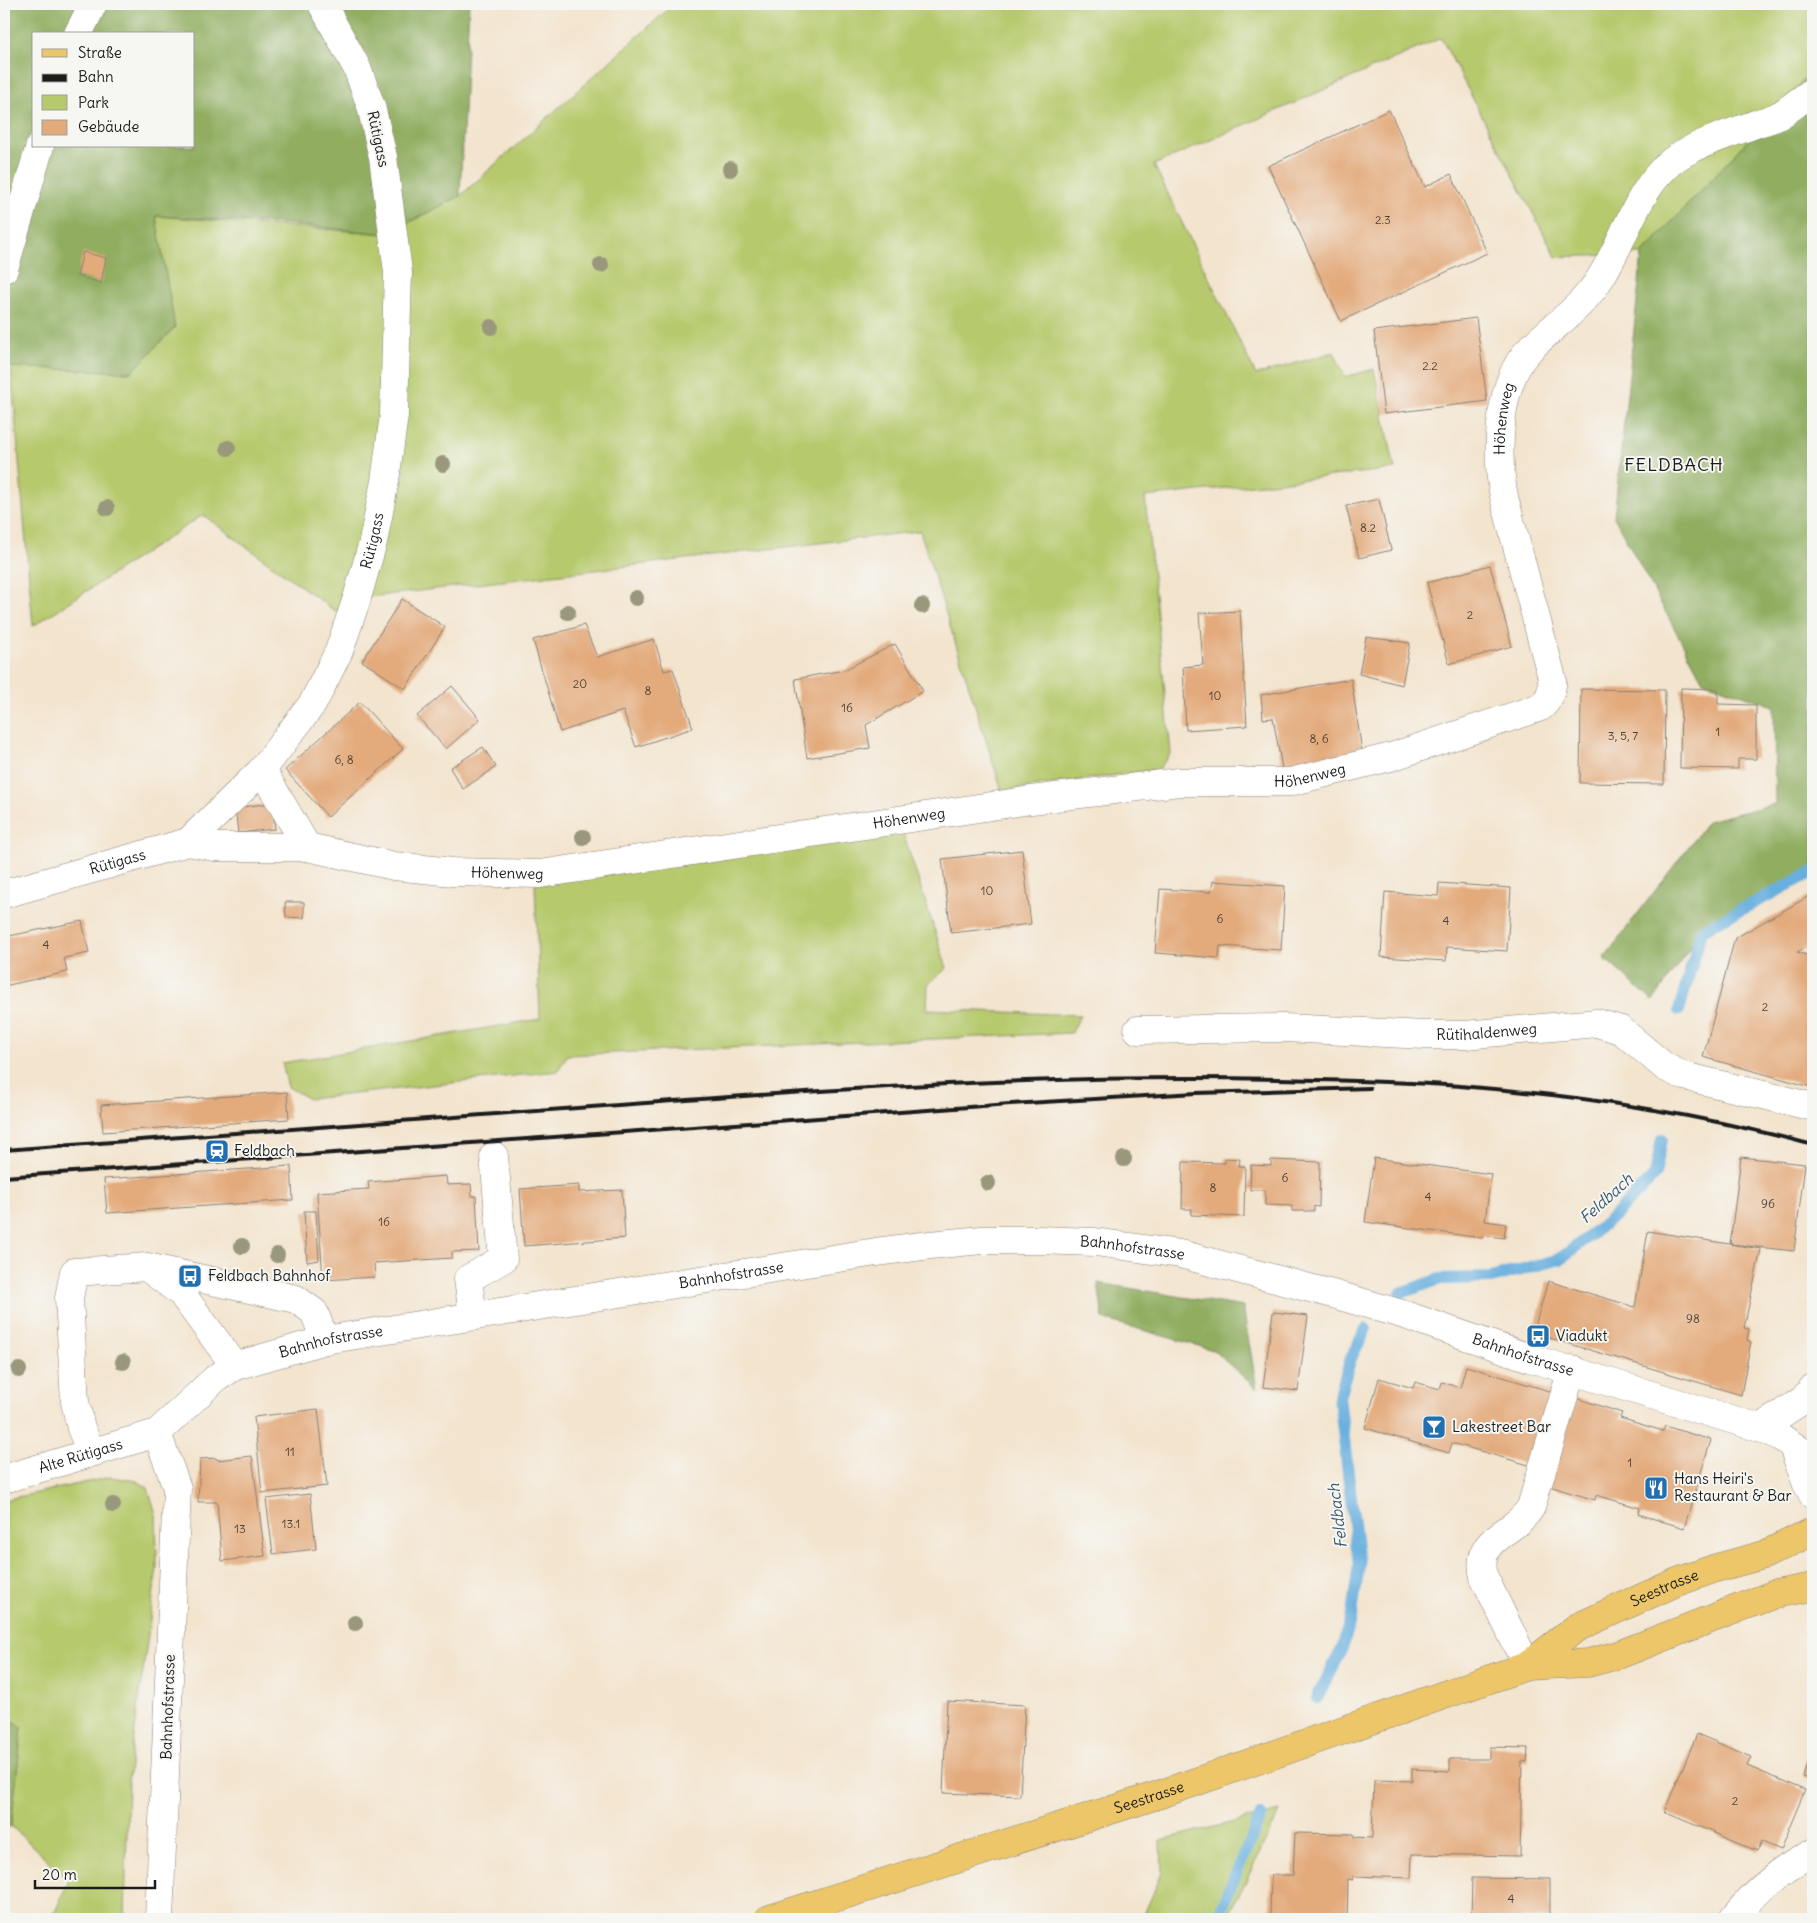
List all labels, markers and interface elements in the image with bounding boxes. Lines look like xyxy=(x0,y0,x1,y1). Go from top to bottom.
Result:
legend xyxy=(32,32,195,148)
text: Straße xyxy=(78,43,122,62)
text: Bahn xyxy=(78,67,114,86)
text: Park xyxy=(78,93,109,112)
street label: Rütigass xyxy=(363,109,394,169)
text: Gebäude xyxy=(78,117,139,136)
house number: 2.3 xyxy=(1375,212,1391,227)
house number: 2.2 xyxy=(1422,358,1438,373)
street label: Höhenweg xyxy=(1490,380,1518,455)
district label: FELDBACH xyxy=(1624,453,1724,476)
street label: Rütigass xyxy=(356,511,388,571)
house number: 8.2 xyxy=(1360,520,1376,535)
house number: 2 xyxy=(1467,607,1474,622)
house number: 20 xyxy=(573,676,587,691)
house number: 8 xyxy=(645,683,652,698)
house number: 10 xyxy=(1209,688,1221,703)
house number: 16 xyxy=(841,700,853,715)
house number: 1 xyxy=(1716,724,1720,739)
house number: 3, 5, 7 xyxy=(1608,728,1638,743)
house number: 8, 6 xyxy=(1309,731,1329,746)
house number: 6, 8 xyxy=(334,752,354,767)
street label: Höhenweg xyxy=(1274,759,1347,791)
street label: Höhenweg xyxy=(871,803,946,833)
street label: Rütigass xyxy=(87,844,148,878)
street label: Höhenweg xyxy=(471,862,544,883)
house number: 10 xyxy=(981,883,993,898)
house number: 6 xyxy=(1217,911,1224,926)
house number: 4 xyxy=(1443,913,1450,928)
house number: 4 xyxy=(43,937,50,952)
house number: 2 xyxy=(1762,999,1769,1014)
street label: Rütihaldenweg xyxy=(1436,1018,1538,1044)
station icon: Feldbach xyxy=(204,1138,230,1164)
place label: Feldbach xyxy=(234,1141,295,1160)
water label: Feldbach xyxy=(1575,1168,1637,1227)
house number: 6 xyxy=(1282,1170,1289,1185)
house number: 8 xyxy=(1210,1180,1217,1195)
house number: 4 xyxy=(1425,1189,1432,1204)
house number: 96 xyxy=(1761,1196,1775,1211)
house number: 16 xyxy=(378,1214,390,1229)
street label: Bahnhofstrasse xyxy=(1080,1231,1187,1264)
street label: Bahnhofstrasse xyxy=(677,1257,785,1292)
bus stop icon: Feldbach Bahnhof xyxy=(177,1263,203,1289)
place label: Feldbach Bahnhof xyxy=(208,1266,331,1285)
house number: 98 xyxy=(1686,1311,1700,1326)
street label: Bahnhofstrasse xyxy=(277,1321,384,1362)
bus stop icon: Viadukt xyxy=(1525,1323,1551,1349)
place label: Viadukt xyxy=(1556,1326,1608,1345)
street label: Bahnhofstrasse xyxy=(1470,1329,1576,1380)
bar icon: Lakestreet Bar xyxy=(1421,1414,1447,1440)
place label: Lakestreet Bar xyxy=(1452,1417,1551,1436)
street label: Alte Rütigass xyxy=(36,1434,125,1477)
house number: 11 xyxy=(285,1444,295,1459)
house number: 1 xyxy=(1628,1455,1632,1470)
place label: Hans Heiri's Restaurant & Bar xyxy=(1674,1469,1792,1505)
restaurant icon: Hans Heiri's Restaurant & Bar xyxy=(1643,1475,1669,1501)
water label: Feldbach xyxy=(1323,1482,1351,1550)
house number: 13.1 xyxy=(282,1516,300,1531)
house number: 13 xyxy=(234,1521,246,1536)
street label: Seestrasse xyxy=(1627,1565,1701,1611)
street label: Bahnhofstrasse xyxy=(156,1654,179,1760)
street label: Seestrasse xyxy=(1111,1777,1187,1817)
house number: 2 xyxy=(1732,1793,1739,1808)
scale bar xyxy=(35,1858,155,1890)
text: 20 m xyxy=(42,1865,77,1884)
house number: 4 xyxy=(1508,1891,1515,1906)

